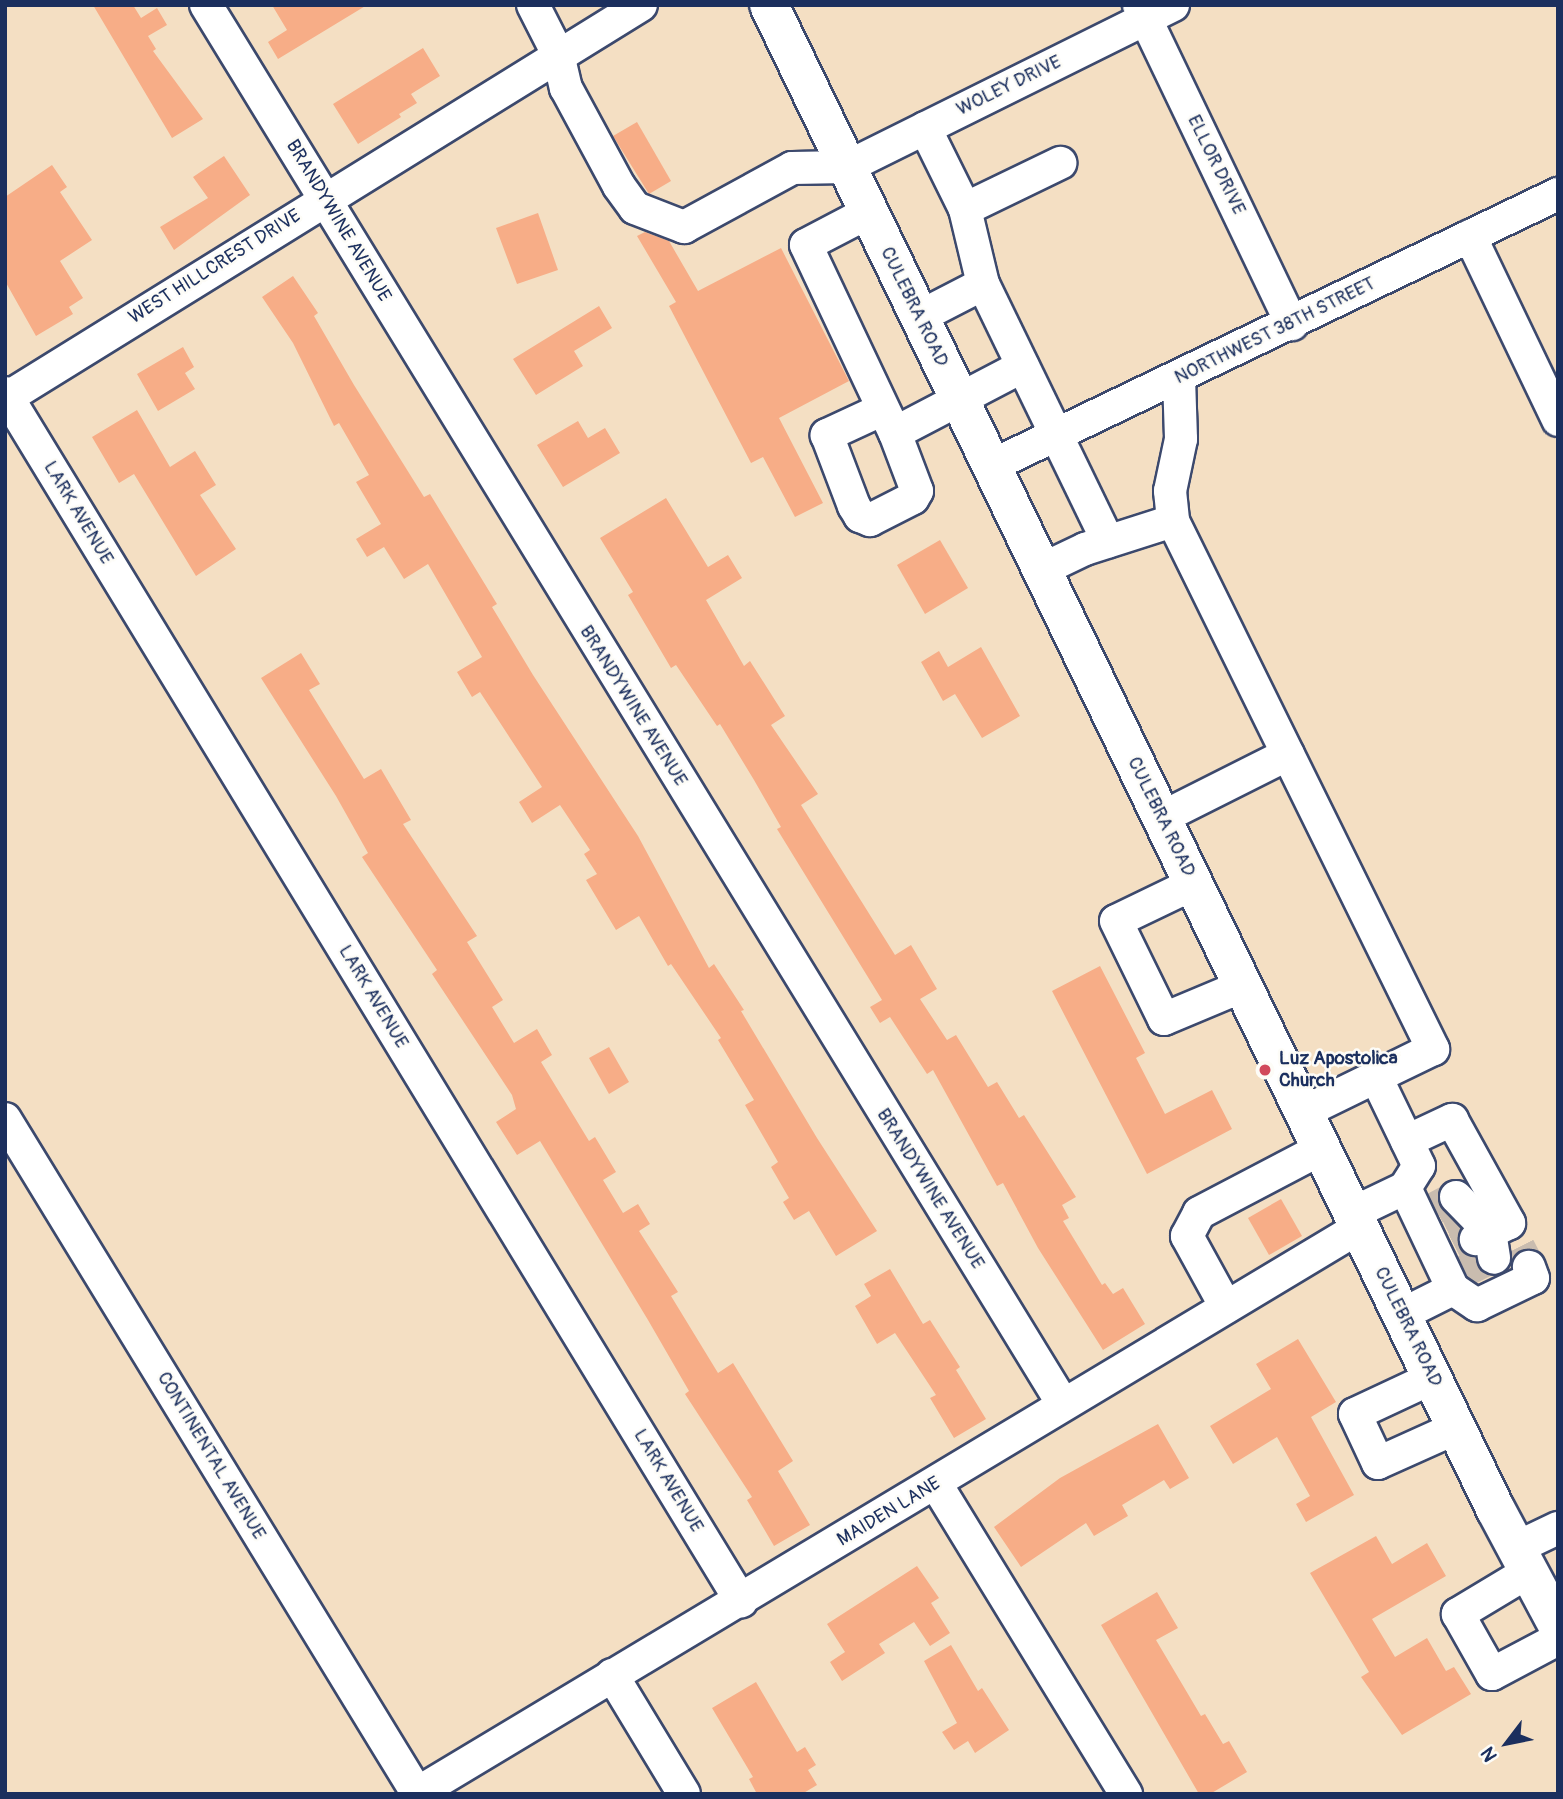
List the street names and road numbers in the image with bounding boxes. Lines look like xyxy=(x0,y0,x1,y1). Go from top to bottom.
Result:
street label: WOLEY DRIVE xyxy=(953,51,1065,121)
street label: ELLOR DRIVE xyxy=(1182,111,1250,219)
street label: BRANDYWINE AVENUE xyxy=(281,136,395,306)
street label: WEST HILLCREST DRIVE xyxy=(125,205,305,329)
street label: CULEBRA ROAD xyxy=(875,243,953,371)
street label: NORTHWEST 38TH STREET xyxy=(1171,273,1379,389)
street label: LARK AVENUE xyxy=(38,457,118,569)
street label: BRANDYWINE AVENUE xyxy=(574,621,692,791)
street label: CULEBRA ROAD xyxy=(1122,753,1200,881)
street label: LARK AVENUE xyxy=(333,941,413,1053)
street label: BRANDYWINE AVENUE xyxy=(871,1104,989,1274)
street label: CULEBRA ROAD xyxy=(1369,1263,1447,1391)
street label: CONTINENTAL AVENUE xyxy=(152,1368,270,1544)
street label: LARK AVENUE xyxy=(628,1425,708,1537)
street label: MAIDEN LANE xyxy=(833,1472,945,1552)

